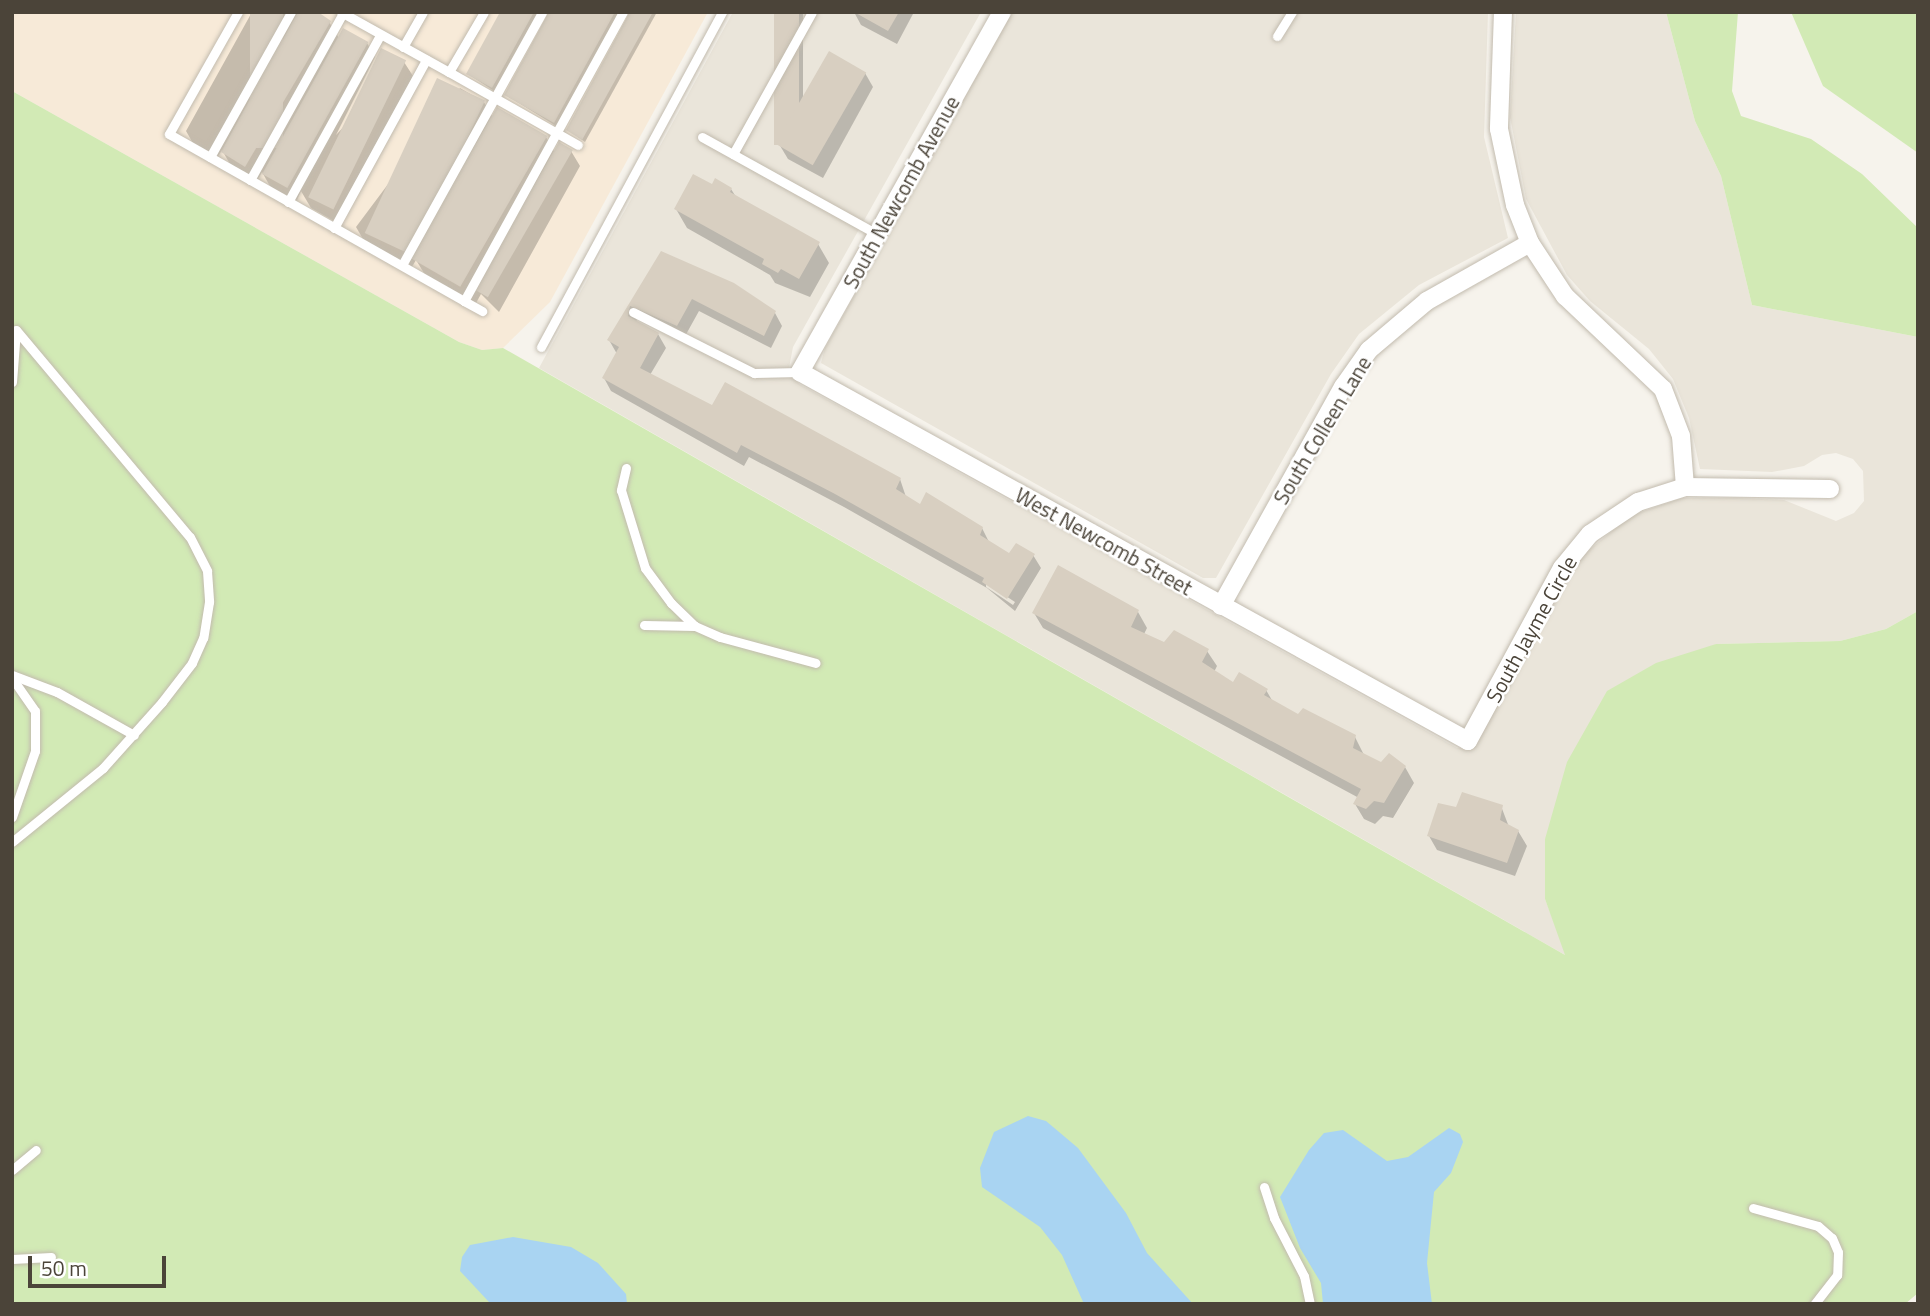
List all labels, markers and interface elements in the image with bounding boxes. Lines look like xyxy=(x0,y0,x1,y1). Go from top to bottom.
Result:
street label: South Newcomb Avenue xyxy=(838,91,964,293)
street label: South Colleen Lane xyxy=(1268,351,1376,509)
street label: West Newcomb Street xyxy=(1011,482,1197,600)
street label: South Jayme Circle xyxy=(1480,551,1582,707)
scale bar xyxy=(32,1242,170,1286)
text: 50 m xyxy=(41,1252,87,1284)

